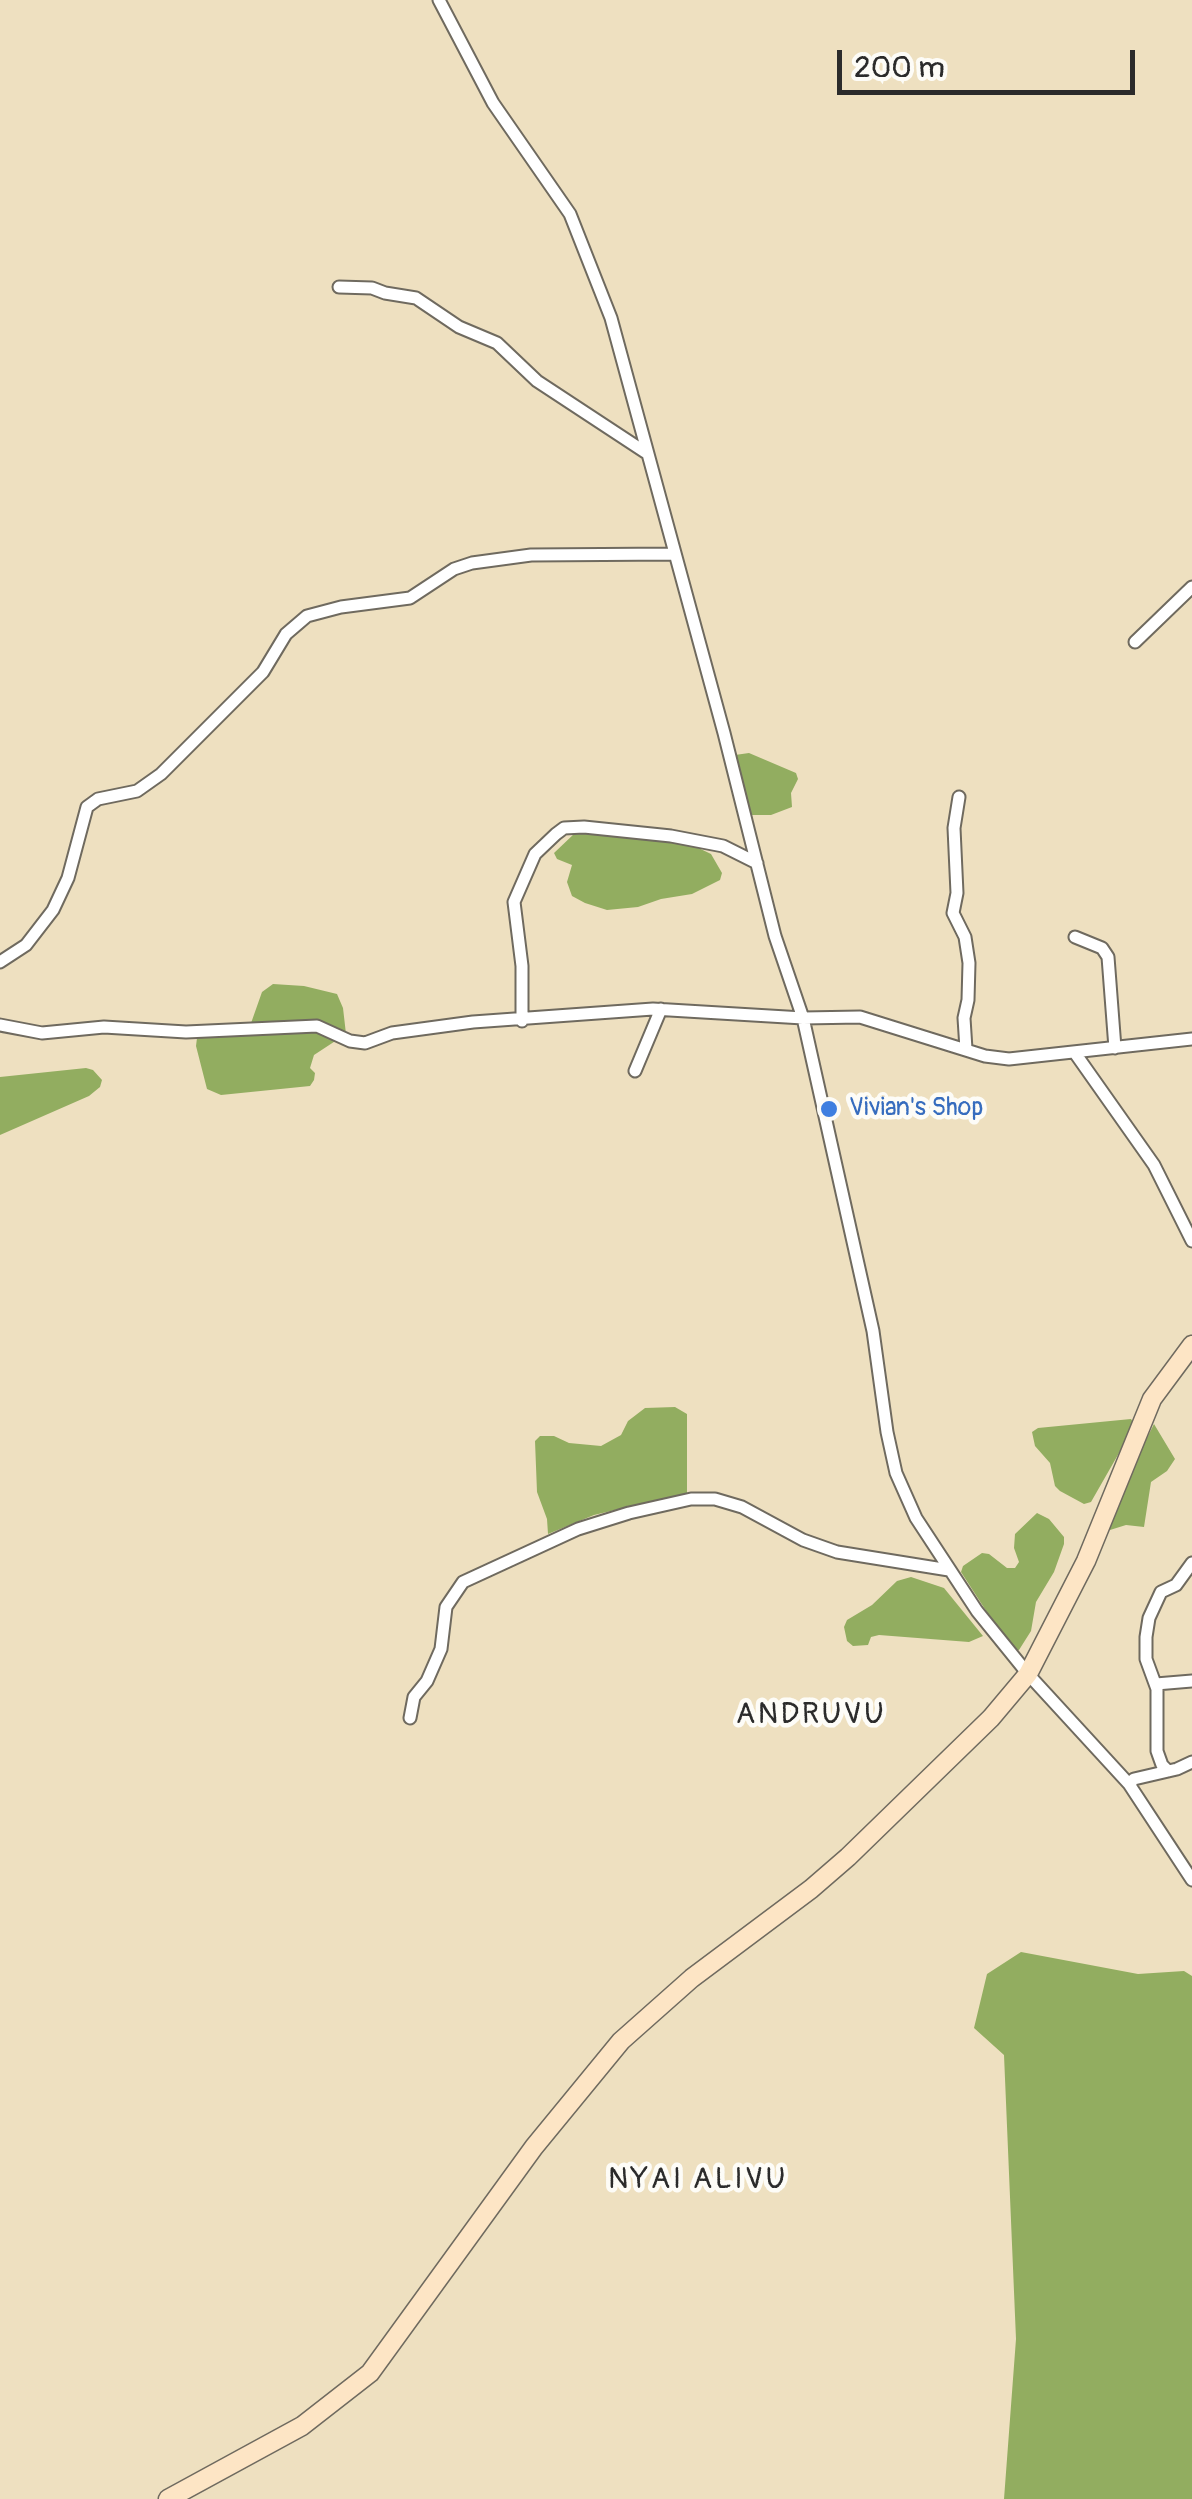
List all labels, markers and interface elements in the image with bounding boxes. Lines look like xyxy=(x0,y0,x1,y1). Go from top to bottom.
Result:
scale bar xyxy=(842,30,1140,92)
text: 200 m xyxy=(854,49,945,86)
place label: Vivian's Shop xyxy=(849,1094,983,1124)
marker: Vivian's Shop xyxy=(818,1098,840,1120)
district label: ANDRUVU xyxy=(736,1697,886,1733)
district label: NYAI ALIVU xyxy=(608,2162,788,2198)

